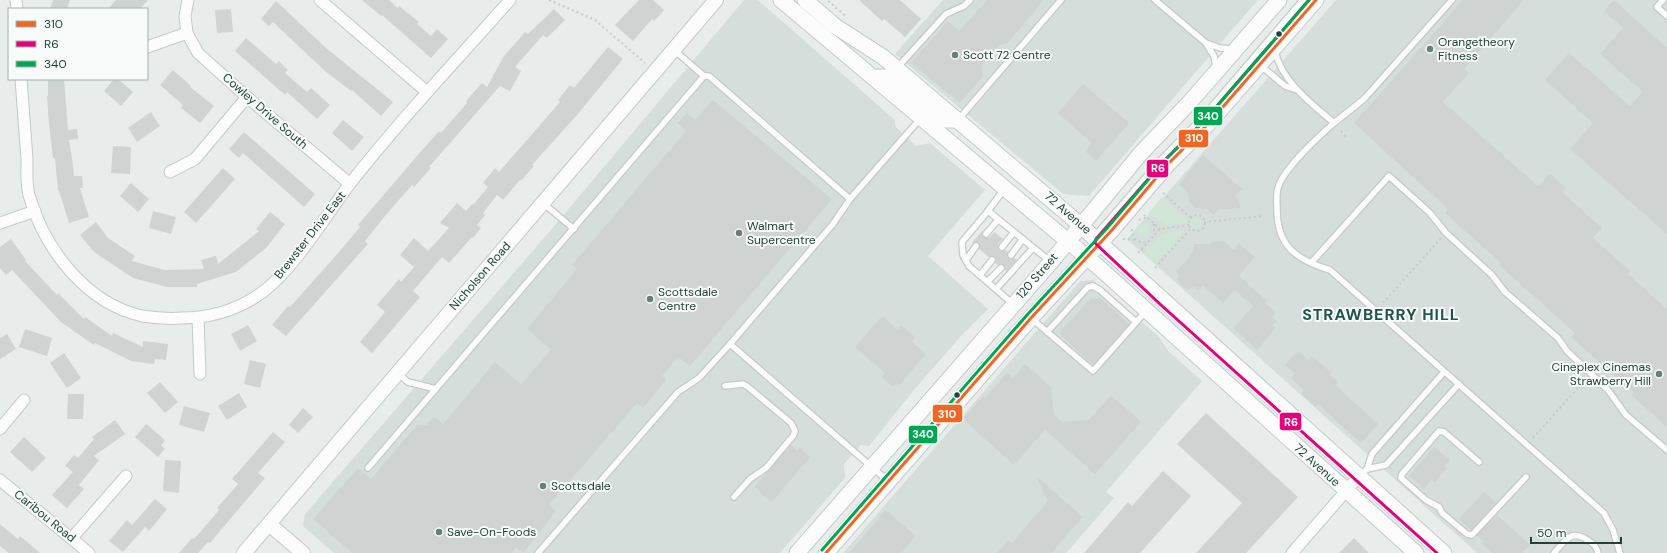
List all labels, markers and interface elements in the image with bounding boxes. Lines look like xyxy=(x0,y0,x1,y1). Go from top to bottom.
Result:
legend xyxy=(8,8,148,80)
text: 310 xyxy=(44,16,63,32)
unlabelled marker xyxy=(1274,29,1284,39)
place label: Orangetheory Fitness xyxy=(1438,34,1515,64)
text: R6 xyxy=(44,36,59,52)
marker: Orangetheory Fitness xyxy=(1425,44,1435,54)
place label: Scott 72 Centre xyxy=(963,47,1051,63)
marker: Scott 72 Centre xyxy=(950,50,960,60)
text: 340 xyxy=(44,56,67,72)
street label: Cowley Drive South xyxy=(219,70,311,153)
line badge: 340 xyxy=(1193,106,1223,126)
text: 340 xyxy=(1197,109,1219,123)
line badge: 310 xyxy=(1178,129,1209,148)
text: 310 xyxy=(1185,131,1203,145)
line badge: R6 xyxy=(1146,159,1169,178)
text: R6 xyxy=(1151,161,1165,175)
street label: Brewster Drive East xyxy=(271,188,350,282)
street label: 72 Avenue xyxy=(1041,188,1095,238)
place label: Walmart Supercentre xyxy=(747,218,816,248)
marker: Walmart Supercentre xyxy=(734,228,744,238)
street label: Nicholson Road xyxy=(446,238,514,314)
street label: 120 Street xyxy=(1013,249,1062,302)
place label: Scottsdale Centre xyxy=(658,284,718,314)
marker: Scottsdale Centre xyxy=(645,294,655,304)
district label: STRAWBERRY HILL xyxy=(1302,304,1460,325)
place label: Cineplex Cinemas Strawberry Hill xyxy=(1552,359,1651,389)
marker: Cineplex Cinemas Strawberry Hill xyxy=(1654,369,1664,379)
unlabelled marker xyxy=(952,390,962,400)
line badge: 310 xyxy=(932,404,963,423)
text: 310 xyxy=(938,407,956,421)
line badge: R6 xyxy=(1279,412,1302,431)
text: R6 xyxy=(1284,415,1298,429)
line badge: 340 xyxy=(908,425,938,444)
text: 340 xyxy=(912,427,934,441)
street label: 72 Avenue xyxy=(1290,440,1344,490)
place label: Scottsdale xyxy=(551,478,611,494)
marker: Scottsdale xyxy=(538,481,548,491)
street label: Caribou Road xyxy=(11,486,79,546)
scale bar xyxy=(1531,519,1621,545)
place label: Save-On-Foods xyxy=(447,524,536,540)
text: 50 m xyxy=(1537,525,1566,541)
marker: Save-On-Foods xyxy=(434,527,444,537)

